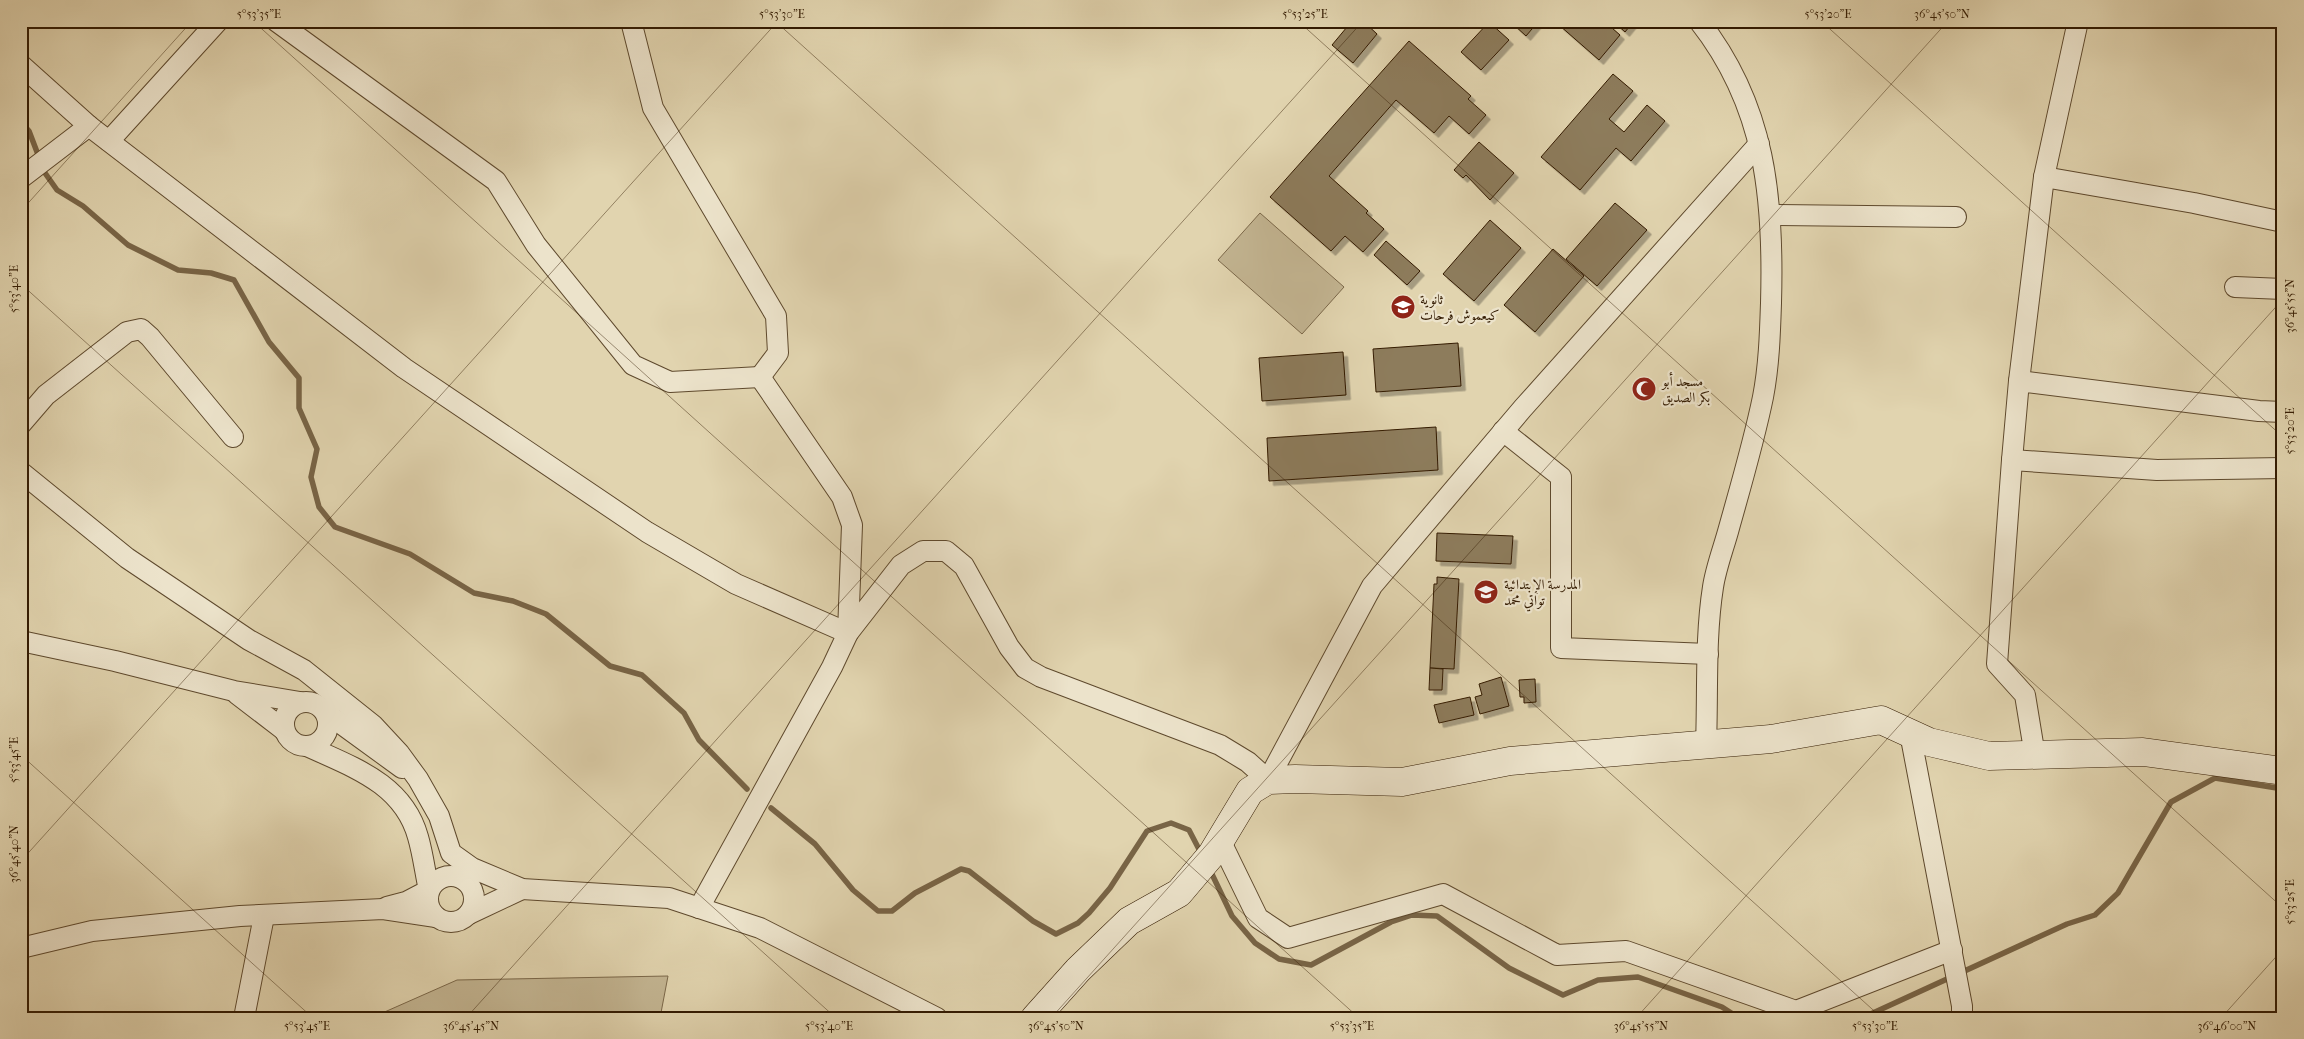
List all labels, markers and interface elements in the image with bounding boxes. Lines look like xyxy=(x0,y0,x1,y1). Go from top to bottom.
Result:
text: 5°53'35"E xyxy=(237,7,281,21)
text: 5°53'30"E xyxy=(759,7,805,21)
text: 5°53'25"E xyxy=(1282,7,1328,21)
text: 5°53'20"E xyxy=(1804,7,1852,21)
text: 36°45'50"N xyxy=(1914,7,1970,21)
text: 5°53'40"E xyxy=(7,265,21,313)
text: 36°45'55"N xyxy=(2283,279,2297,333)
place label: ثانوية كيعموش فرحات xyxy=(1420,291,1500,324)
school or university icon: ثانوية كيعموش فرحات xyxy=(1390,294,1416,320)
place label: مسجد أبو بكر الصديق xyxy=(1660,371,1711,407)
mosque icon: مسجد أبو بكر الصديق xyxy=(1631,376,1657,402)
text: 5°53'20"E xyxy=(2283,407,2297,455)
place label: المدرسة الإبتدائية تواتي محمد xyxy=(1504,576,1581,612)
school or university icon: المدرسة الإبتدائية تواتي محمد xyxy=(1473,579,1499,605)
text: 5°53'45"E xyxy=(7,737,21,783)
text: 36°45'40"N xyxy=(7,825,21,883)
text: 5°53'25"E xyxy=(2283,879,2297,925)
text: 5°53'45"E xyxy=(284,1019,330,1033)
text: 36°45'45"N xyxy=(443,1019,499,1033)
text: 5°53'40"E xyxy=(805,1019,853,1033)
text: 36°45'50"N xyxy=(1028,1019,1084,1033)
text: 5°53'35"E xyxy=(1330,1019,1374,1033)
text: 36°45'55"N xyxy=(1614,1019,1668,1033)
text: 5°53'30"E xyxy=(1852,1019,1898,1033)
text: 36°46'00"N xyxy=(2198,1019,2256,1033)

